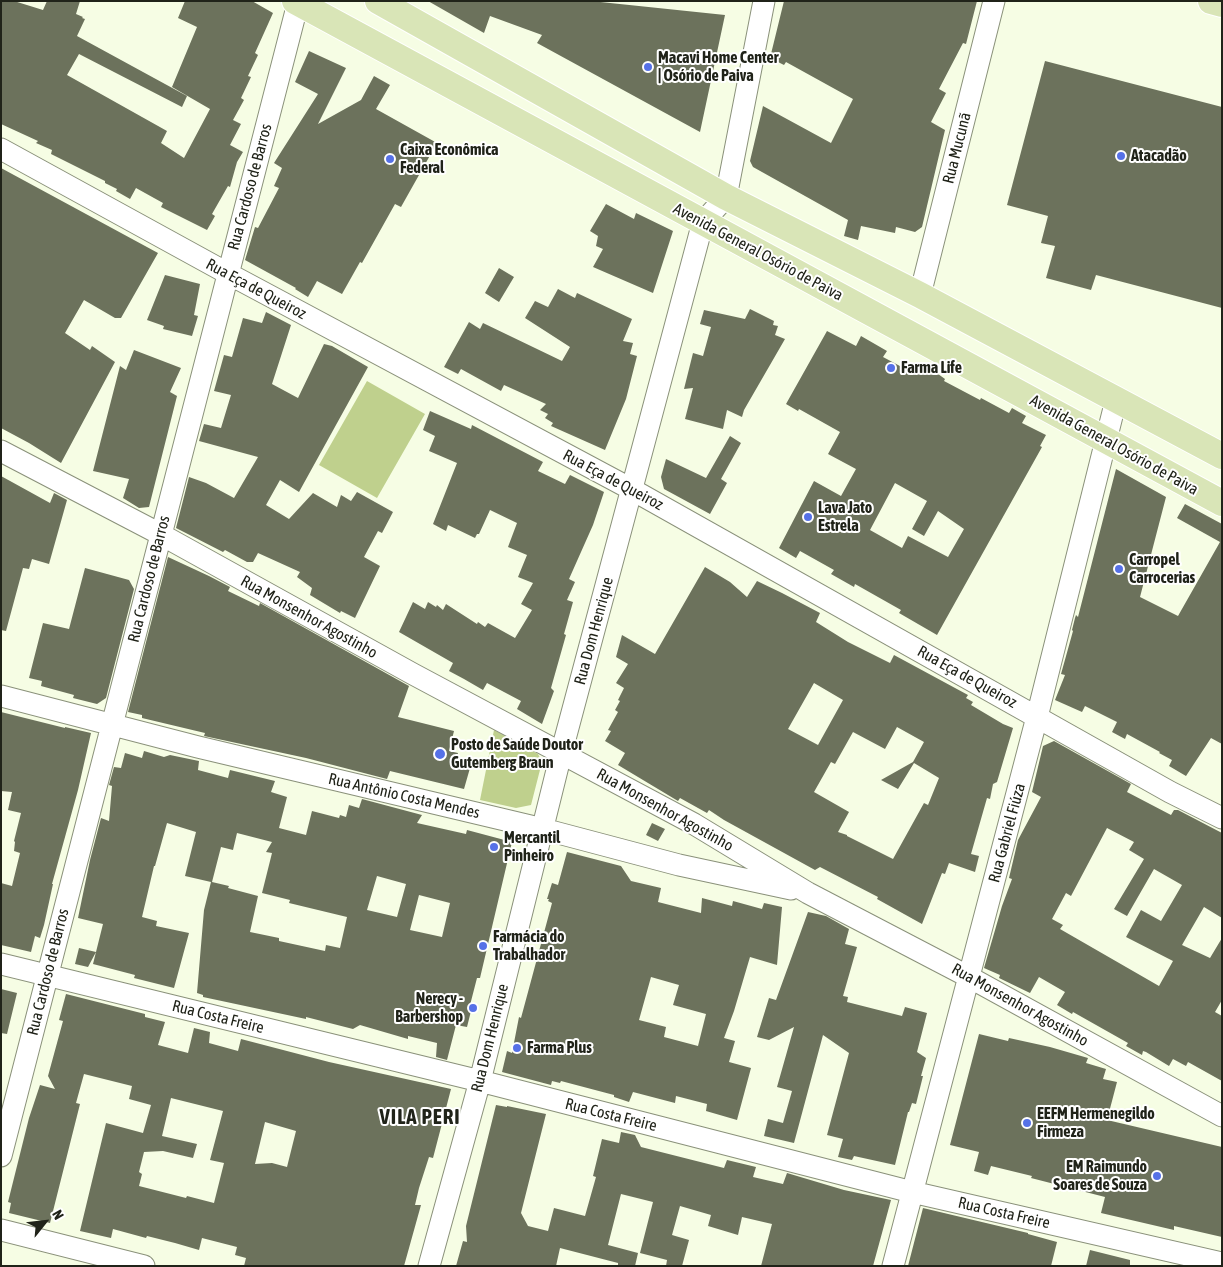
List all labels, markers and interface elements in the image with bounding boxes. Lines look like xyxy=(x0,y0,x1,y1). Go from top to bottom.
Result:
place label: Macavi Home Center | Osório de Paiva xyxy=(658,48,778,86)
marker: Macavi Home Center | Osório de Paiva xyxy=(642,61,654,73)
street label: Rua Mucunã xyxy=(939,110,975,186)
street label: Rua Cardoso de Barros xyxy=(224,122,276,252)
place label: Caixa Econômica Federal xyxy=(400,140,499,178)
place label: Atacadão xyxy=(1131,146,1187,166)
marker: Atacadão xyxy=(1115,150,1127,162)
marker: Caixa Econômica Federal xyxy=(384,153,396,165)
street label: Avenida General Osório de Paiva xyxy=(670,199,846,305)
street label: Rua Eça de Queiroz xyxy=(203,255,309,323)
place label: Farma Life xyxy=(901,358,962,378)
marker: Farma Life xyxy=(885,362,897,374)
street label: Avenida General Osório de Paiva xyxy=(1027,391,1201,499)
street label: Rua Eça de Queiroz xyxy=(560,446,666,514)
place label: Lava Jato Estrela xyxy=(818,498,872,536)
marker: Lava Jato Estrela xyxy=(802,511,814,523)
street label: Rua Cardoso de Barros xyxy=(124,514,174,644)
place label: Carropel Carrocerias xyxy=(1129,550,1195,588)
marker: Carropel Carrocerias xyxy=(1113,563,1125,575)
street label: Rua Monsenhor Agostinho xyxy=(237,571,381,663)
street label: Rua Dom Henrique xyxy=(570,575,618,687)
street label: Rua Eça de Queiroz xyxy=(914,642,1020,712)
place label: Posto de Saúde Doutor Gutemberg Braun xyxy=(451,735,583,773)
marker: Posto de Saúde Doutor Gutemberg Braun xyxy=(433,747,447,761)
street label: Rua Monsenhor Agostinho xyxy=(593,764,737,856)
street label: Rua Antônio Costa Mendes xyxy=(326,769,482,823)
street label: Rua Gabriel Fiúza xyxy=(985,781,1029,885)
place label: Mercantil Pinheiro xyxy=(504,828,560,866)
marker: Mercantil Pinheiro xyxy=(488,841,500,853)
street label: Rua Cardoso de Barros xyxy=(23,907,73,1037)
place label: Farmácia do Trabalhador xyxy=(493,927,565,965)
marker: Farmácia do Trabalhador xyxy=(477,940,489,952)
street label: Rua Monsenhor Agostinho xyxy=(948,959,1092,1051)
street label: Rua Dom Henrique xyxy=(467,982,513,1094)
place label: Nerecy - Barbershop xyxy=(395,989,463,1027)
street label: Rua Costa Freire xyxy=(170,996,266,1038)
marker: Nerecy - Barbershop xyxy=(467,1002,479,1014)
place label: Farma Plus xyxy=(527,1038,592,1058)
marker: Farma Plus xyxy=(511,1042,523,1054)
street label: Rua Costa Freire xyxy=(563,1094,659,1136)
district label: VILA PERI xyxy=(378,1104,462,1130)
place label: EEFM Hermenegildo Firmeza xyxy=(1037,1104,1155,1142)
marker: EEFM Hermenegildo Firmeza xyxy=(1021,1117,1033,1129)
place label: EM Raimundo Soares de Souza xyxy=(1053,1157,1147,1195)
marker: EM Raimundo Soares de Souza xyxy=(1151,1170,1163,1182)
street label: Rua Costa Freire xyxy=(956,1193,1052,1233)
north arrow xyxy=(20,1197,70,1247)
text: N xyxy=(49,1207,67,1222)

